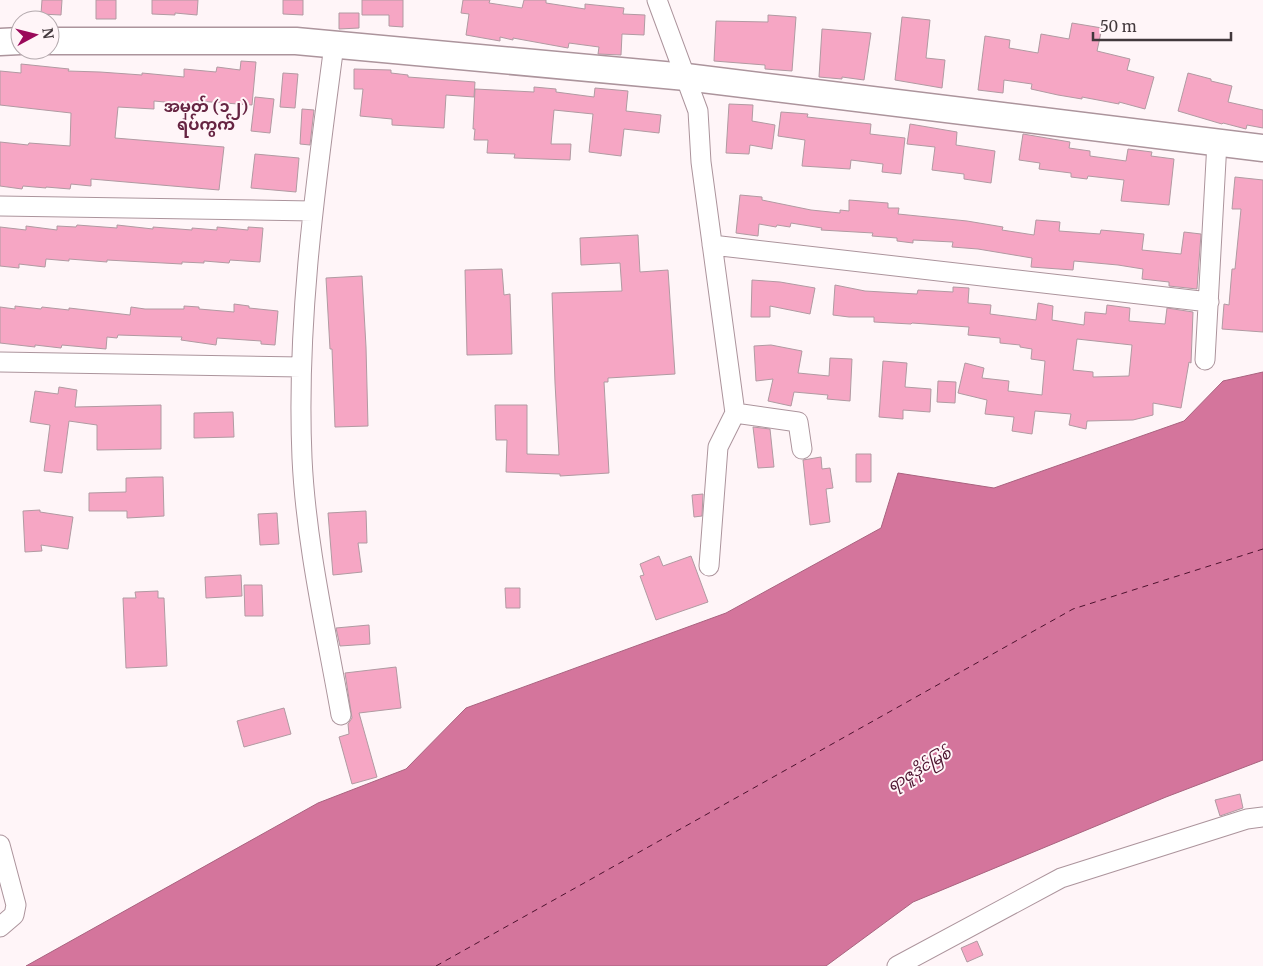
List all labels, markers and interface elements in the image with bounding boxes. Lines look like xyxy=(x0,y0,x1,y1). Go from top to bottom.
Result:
north arrow xyxy=(10,10,60,60)
scale bar xyxy=(1093,10,1230,42)
text: 50 m xyxy=(1100,17,1137,36)
text: N xyxy=(38,27,58,40)
district label: အမှတ် (၁၂) ရပ်ကွက် xyxy=(164,95,248,138)
water label: ရာဇူဒိုင်မြစ် xyxy=(883,742,957,797)

